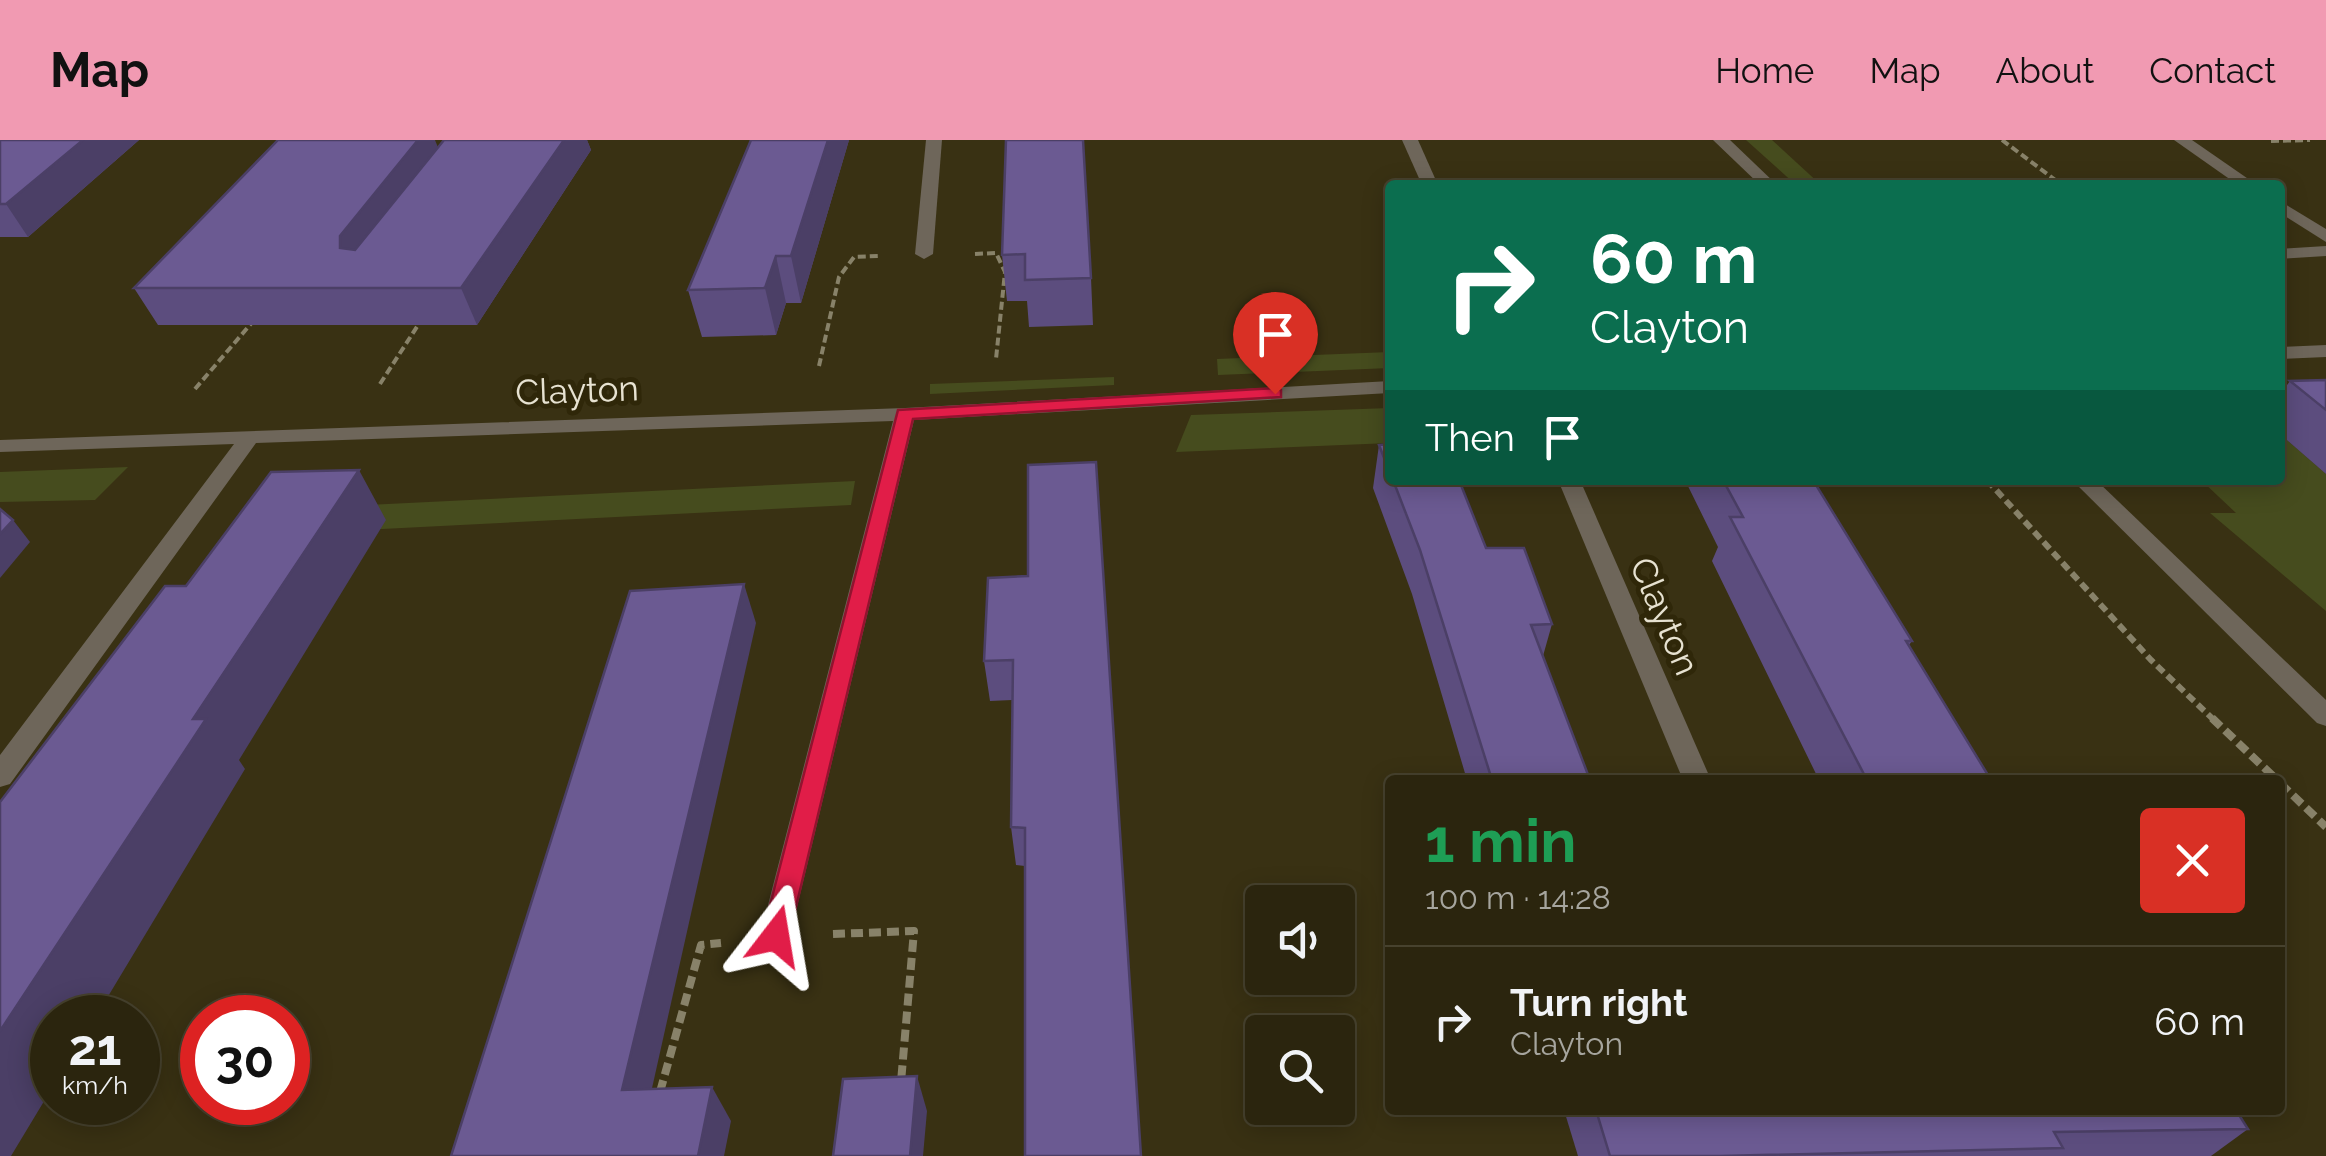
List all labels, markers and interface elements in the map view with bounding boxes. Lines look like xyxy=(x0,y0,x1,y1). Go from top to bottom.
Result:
text: Map xyxy=(50,42,149,98)
text: Home xyxy=(1715,50,1814,91)
text: Map xyxy=(1869,50,1941,91)
text: About xyxy=(1996,50,2094,91)
text: Contact xyxy=(2149,50,2276,91)
text: 60 m xyxy=(1590,217,1757,299)
icon: right xyxy=(1425,220,1555,350)
pin xyxy=(1233,292,1318,395)
text: Clayton xyxy=(1590,301,1749,354)
icon: arrive xyxy=(1248,307,1303,362)
street label: Clayton xyxy=(514,367,640,413)
icon: arrive xyxy=(1535,410,1590,465)
text: Then xyxy=(1425,415,1515,460)
street label: Clayton xyxy=(1622,551,1708,681)
text: 1 min xyxy=(1425,806,1576,876)
button: close xyxy=(2140,808,2245,913)
text: 100 m · 14:28 xyxy=(1425,879,1611,916)
position arrow xyxy=(724,884,828,988)
map controls xyxy=(1245,885,1355,1125)
button: sound xyxy=(1245,885,1355,995)
text: Turn right xyxy=(1510,980,1687,1025)
icon: right xyxy=(1425,994,1480,1049)
speed limit sign: 30 xyxy=(180,995,310,1125)
text: 60 m xyxy=(2154,999,2245,1044)
button: search xyxy=(1245,1015,1355,1125)
text: 21 xyxy=(69,1018,121,1077)
text: Clayton xyxy=(1510,1025,1623,1062)
text: km/h xyxy=(62,1070,128,1100)

